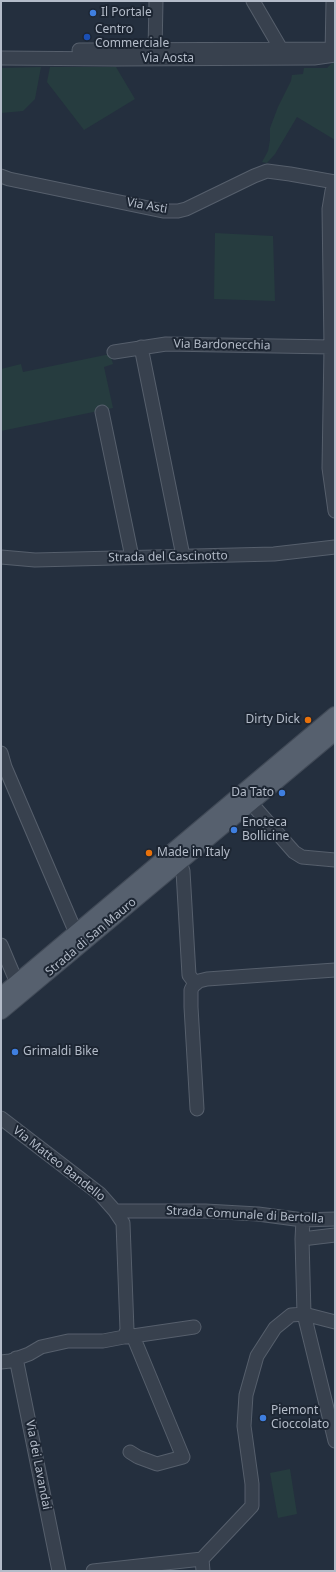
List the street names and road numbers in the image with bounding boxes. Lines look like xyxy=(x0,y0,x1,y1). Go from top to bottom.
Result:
street label: Via Aosta xyxy=(142,52,194,66)
street label: Via Asti xyxy=(126,195,168,217)
street label: Via Bardonecchia xyxy=(173,337,271,353)
street label: Strada del Cascinotto xyxy=(108,549,228,565)
street label: Strada di San Mauro xyxy=(43,895,139,979)
street label: Via Matteo Bandello xyxy=(10,1124,108,1204)
street label: Strada Comunale di Bertolla xyxy=(166,1204,324,1226)
street label: Via dei Lavandai xyxy=(22,1419,54,1511)

